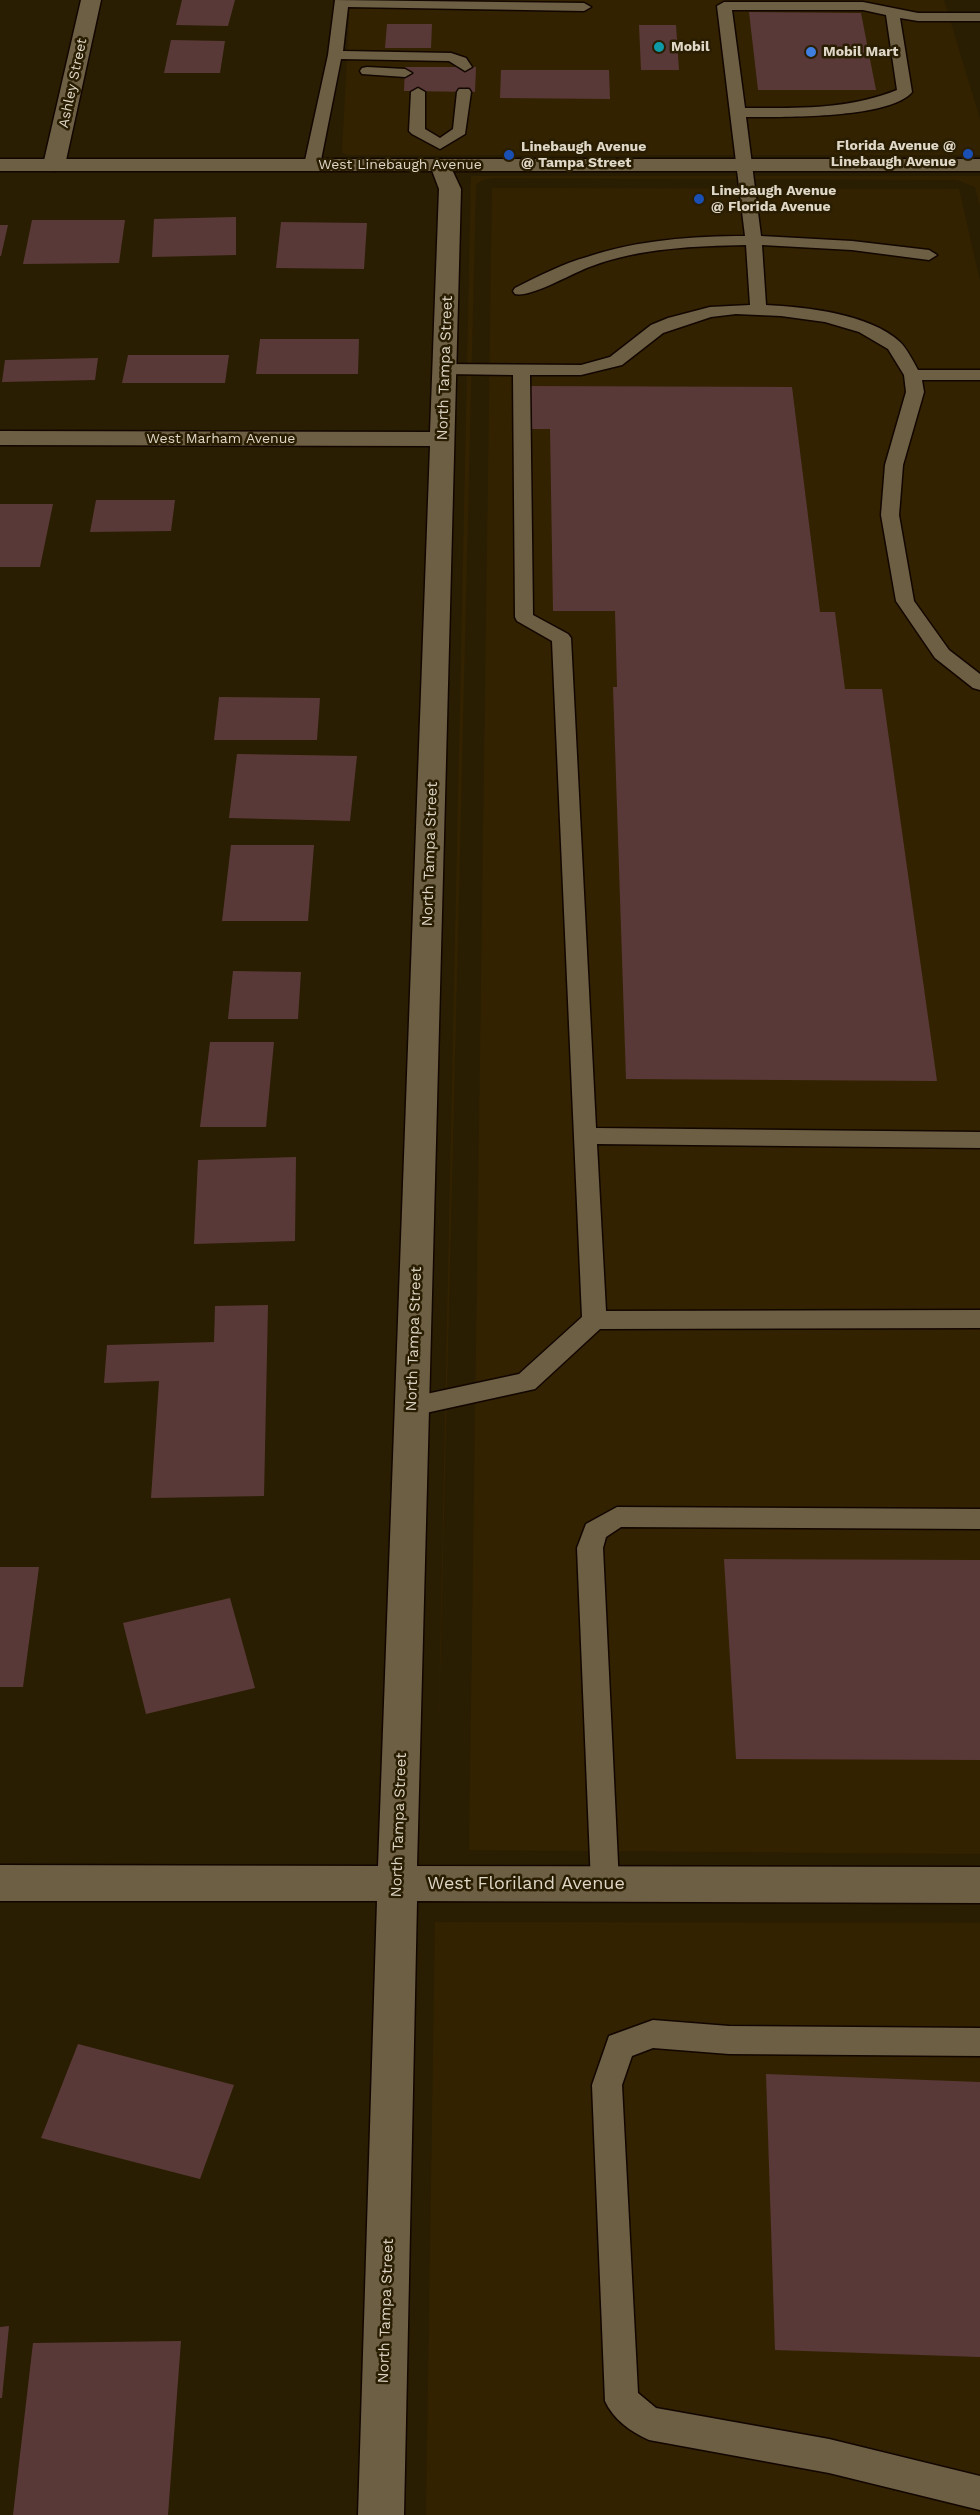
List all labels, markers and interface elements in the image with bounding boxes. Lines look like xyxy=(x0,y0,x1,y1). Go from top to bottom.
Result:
street label: Ashley Street xyxy=(55,37,91,129)
place label: Mobil xyxy=(671,39,710,55)
marker: Mobil xyxy=(652,40,666,54)
place label: Mobil Mart xyxy=(823,44,898,60)
marker: Mobil Mart xyxy=(804,45,818,59)
place label: Florida Avenue @ Linebaugh Avenue xyxy=(831,138,956,170)
place label: Linebaugh Avenue @ Tampa Street xyxy=(521,139,646,172)
marker: Florida Avenue @ Linebaugh Avenue xyxy=(961,147,975,161)
marker: Linebaugh Avenue @ Tampa Street xyxy=(502,148,516,162)
street label: West Linebaugh Avenue xyxy=(318,157,482,173)
place label: Linebaugh Avenue @ Florida Avenue xyxy=(711,183,836,216)
marker: Linebaugh Avenue @ Florida Avenue xyxy=(692,192,706,206)
street label: North Tampa Street xyxy=(433,295,457,441)
street label: West Marham Avenue xyxy=(147,431,295,447)
street label: North Tampa Street xyxy=(418,781,442,927)
street label: North Tampa Street xyxy=(402,1266,426,1412)
street label: North Tampa Street xyxy=(387,1752,411,1898)
street label: West Floriland Avenue xyxy=(427,1873,625,1895)
street label: North Tampa Street xyxy=(374,2238,398,2384)

